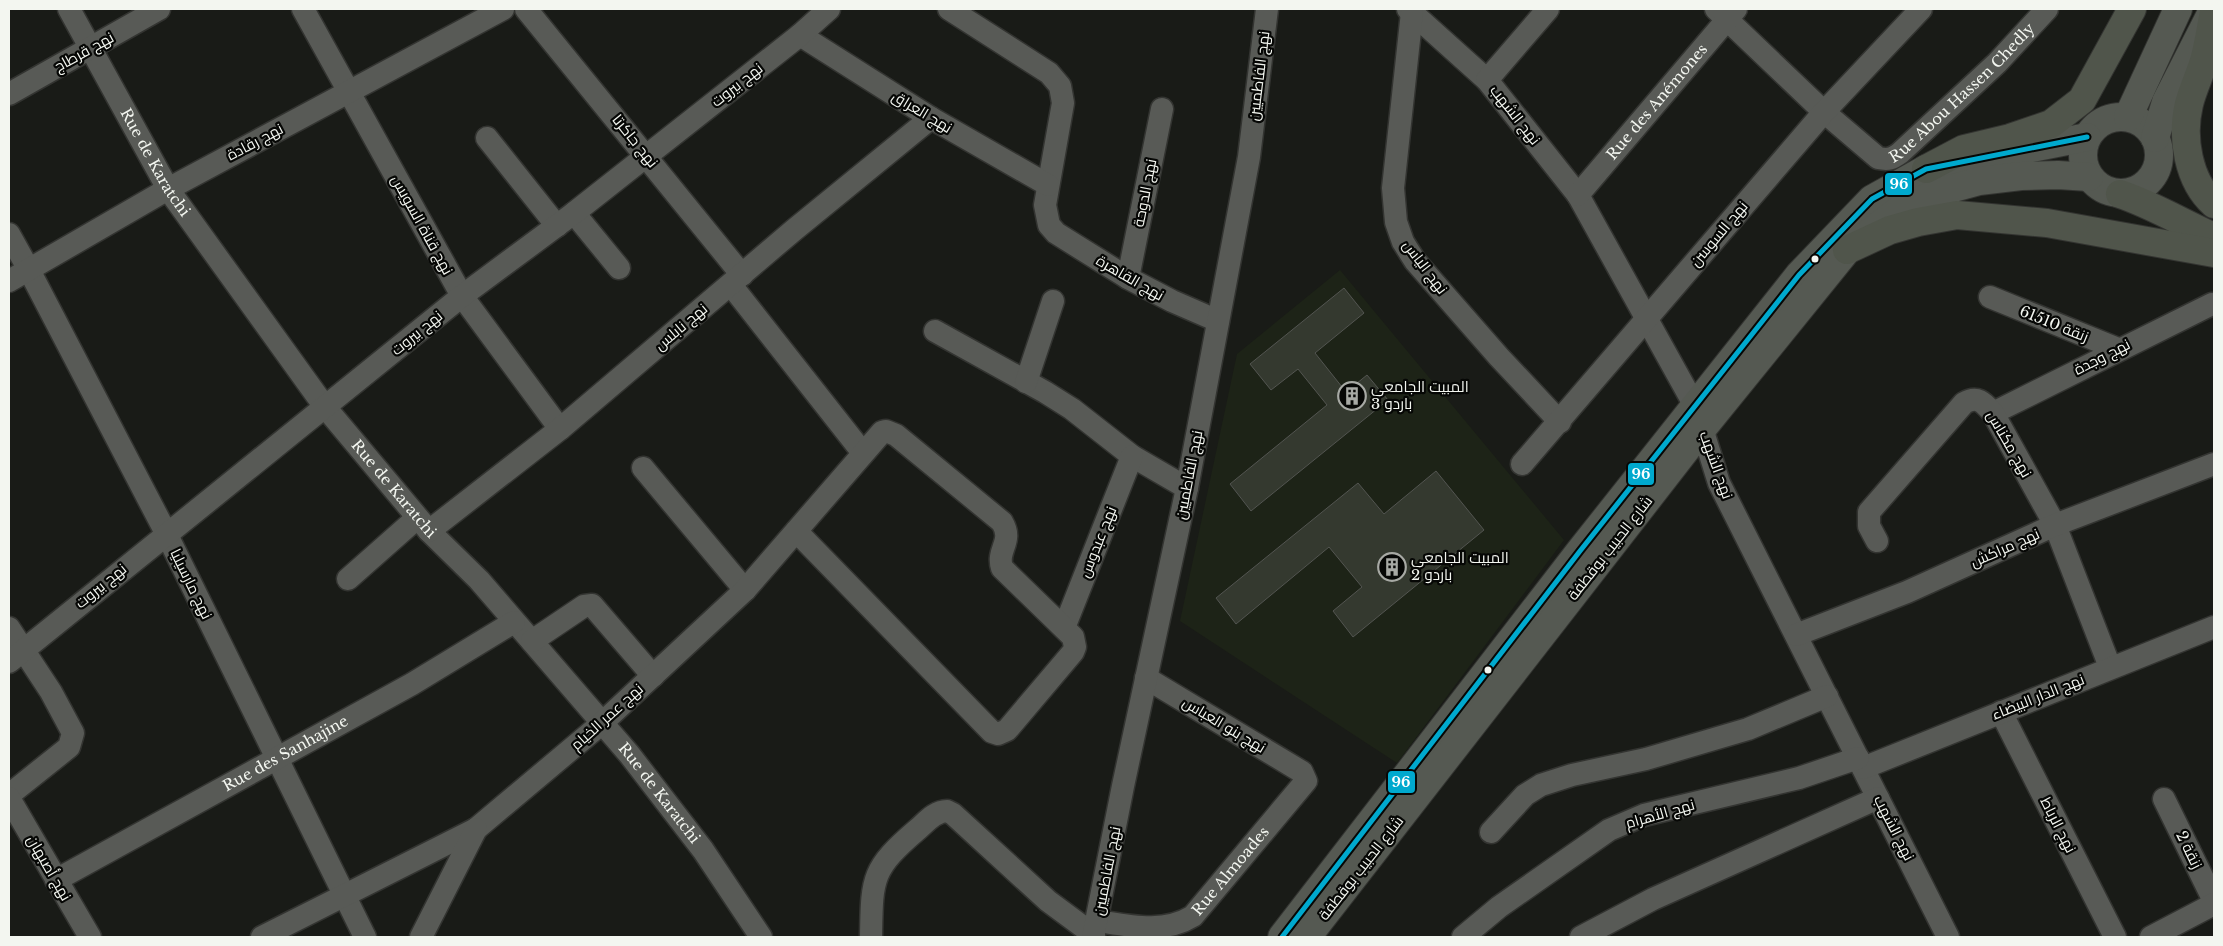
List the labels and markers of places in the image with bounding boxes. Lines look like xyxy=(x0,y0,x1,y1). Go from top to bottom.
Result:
unlabelled marker xyxy=(1810,254,1820,264)
place label: المبيت الجامعي باردو 3 xyxy=(1371,377,1469,413)
building icon: المبيت الجامعي باردو 3 xyxy=(1337,381,1367,411)
place label: المبيت الجامعي باردو 2 xyxy=(1411,548,1509,584)
building icon: المبيت الجامعي باردو 2 xyxy=(1377,552,1407,582)
unlabelled marker xyxy=(1483,665,1493,675)

